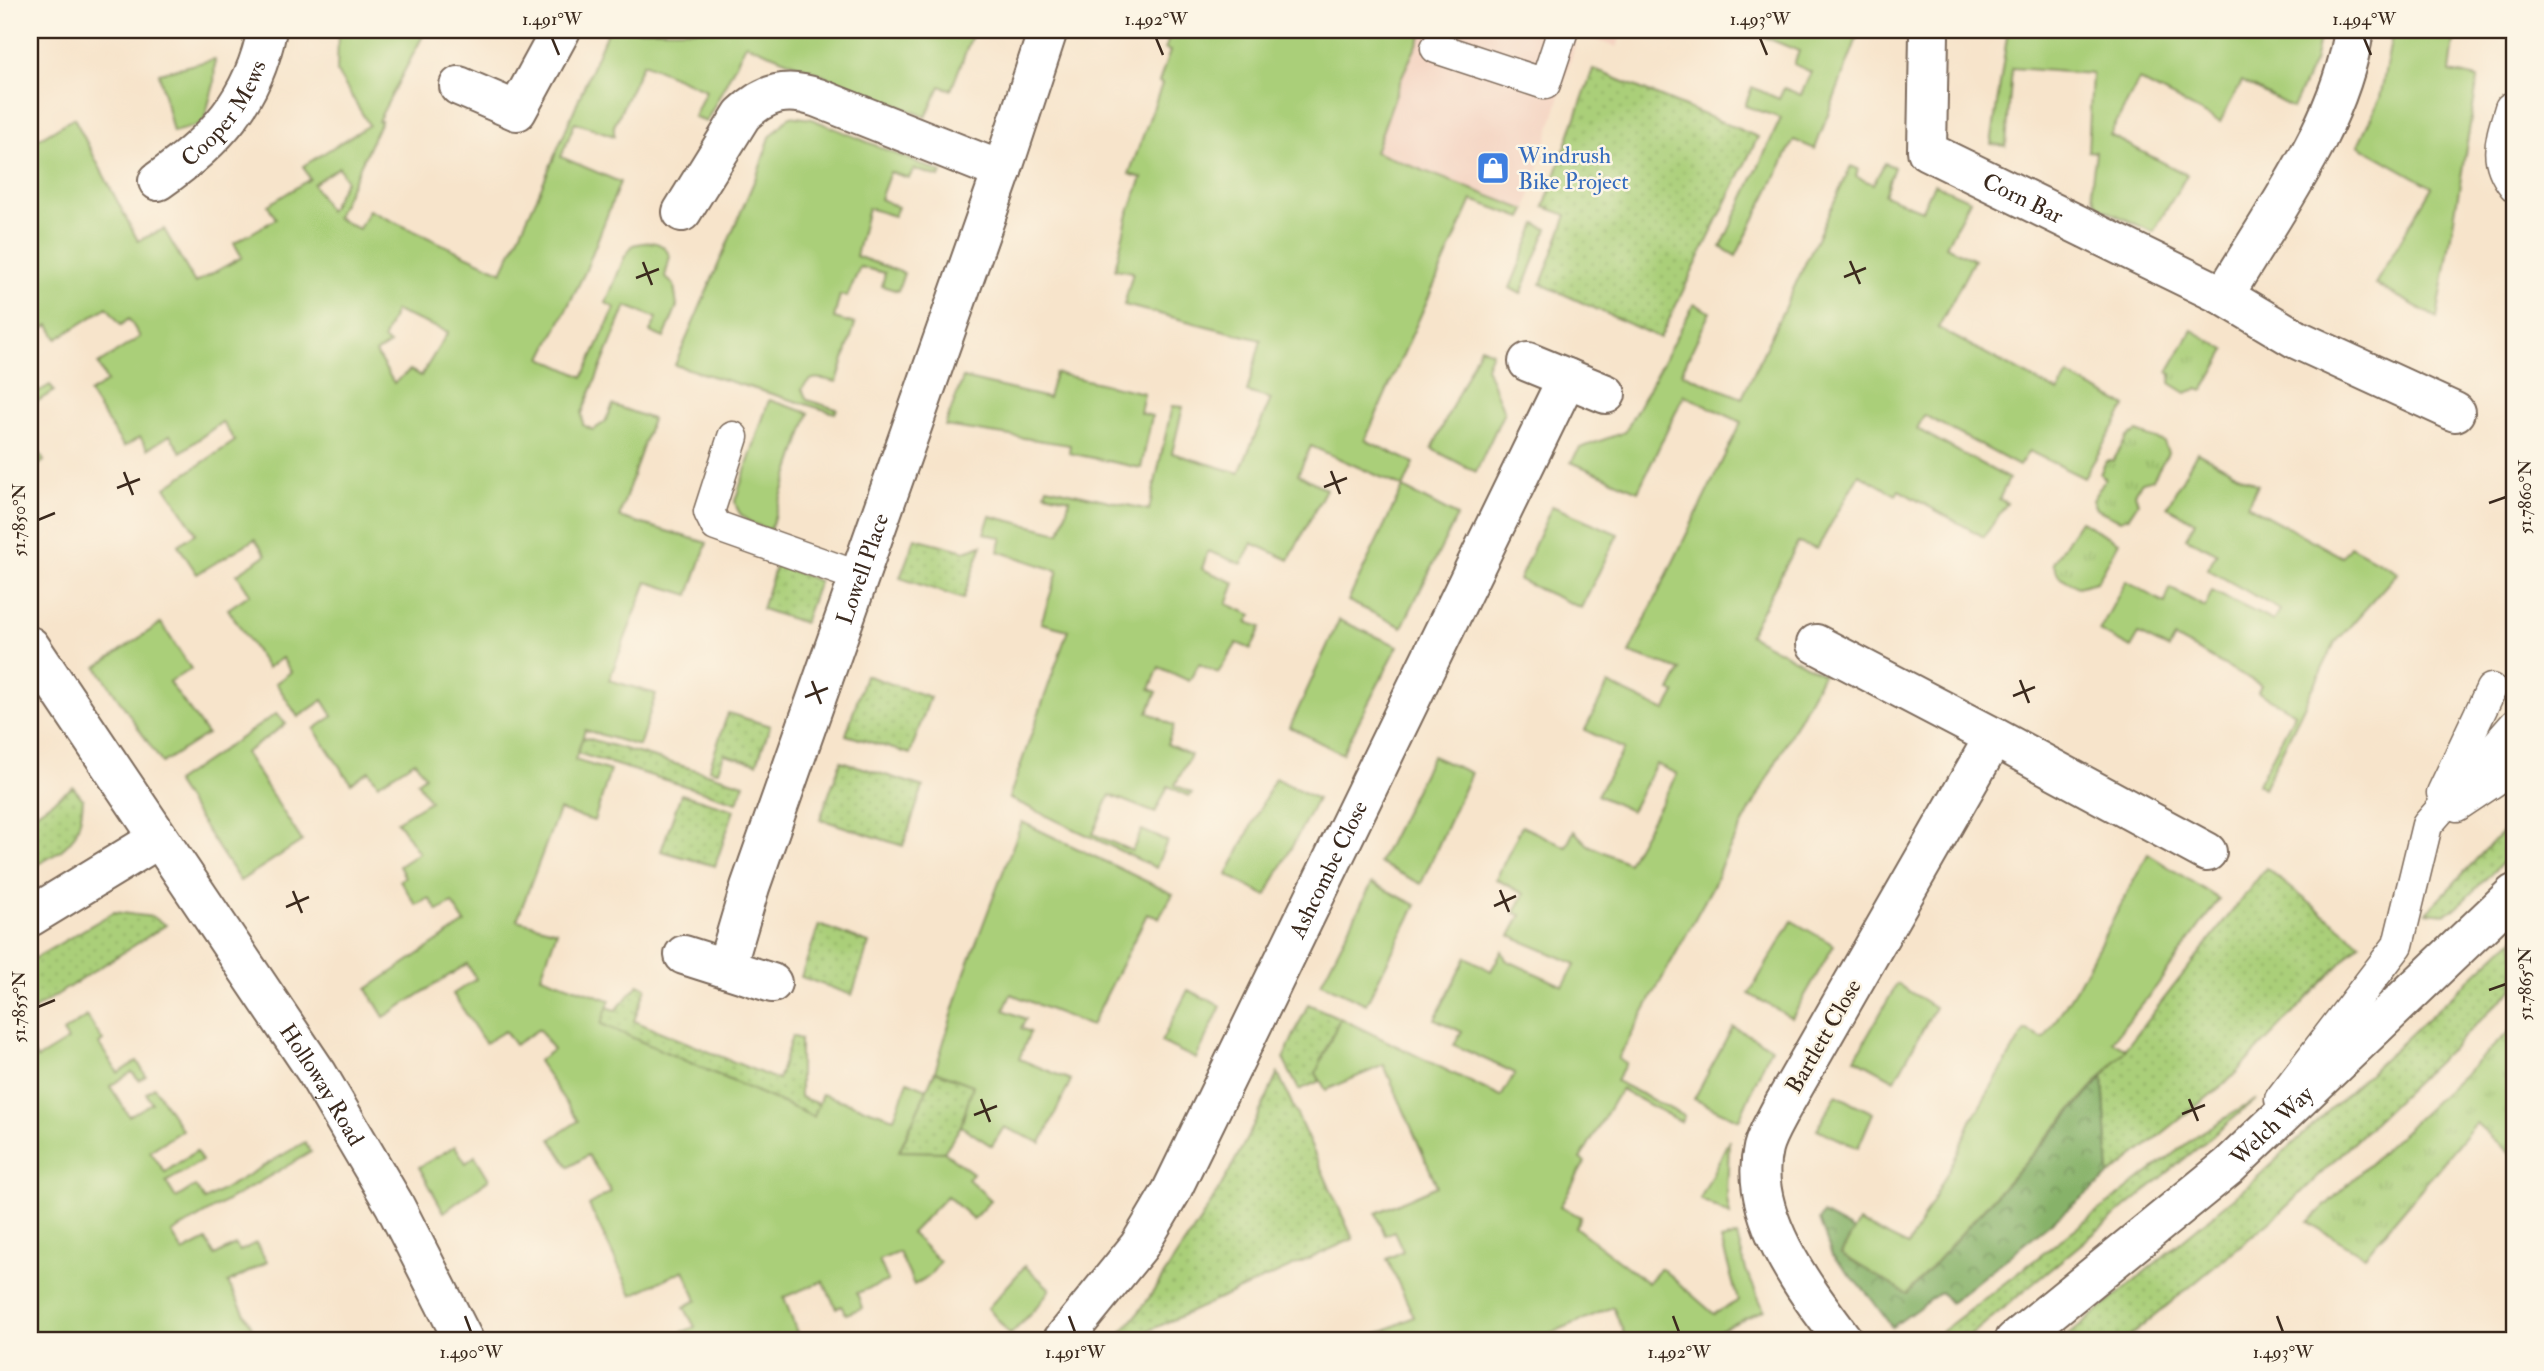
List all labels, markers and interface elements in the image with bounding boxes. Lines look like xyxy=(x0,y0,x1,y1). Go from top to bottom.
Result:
text: 1.491°W xyxy=(522,8,583,31)
text: 1.492°W xyxy=(1125,8,1188,31)
text: 1.493°W xyxy=(1730,8,1791,31)
text: 1.494°W xyxy=(2332,8,2396,31)
street label: Cooper Mews xyxy=(175,56,273,173)
place label: Windrush Bike Project xyxy=(1517,141,1629,196)
shop icon: Windrush Bike Project xyxy=(1474,149,1512,187)
street label: Corn Bar xyxy=(1978,166,2068,231)
text: 51.7860°N xyxy=(2514,460,2537,534)
text: 51.7850°N xyxy=(8,483,31,557)
street label: Lowell Place xyxy=(830,509,896,628)
street label: Ashcombe Close xyxy=(1282,796,1374,944)
text: 51.7865°N xyxy=(2514,947,2537,1021)
text: 51.7855°N xyxy=(8,971,31,1043)
street label: Bartlett Close xyxy=(1779,974,1868,1098)
street label: Holloway Road xyxy=(273,1018,371,1151)
street label: Welch Way xyxy=(2224,1079,2320,1173)
text: 1.490°W xyxy=(440,1341,503,1364)
text: 1.491°W xyxy=(1045,1341,1106,1364)
text: 1.492°W xyxy=(1648,1341,1711,1364)
text: 1.493°W xyxy=(2253,1341,2314,1364)

